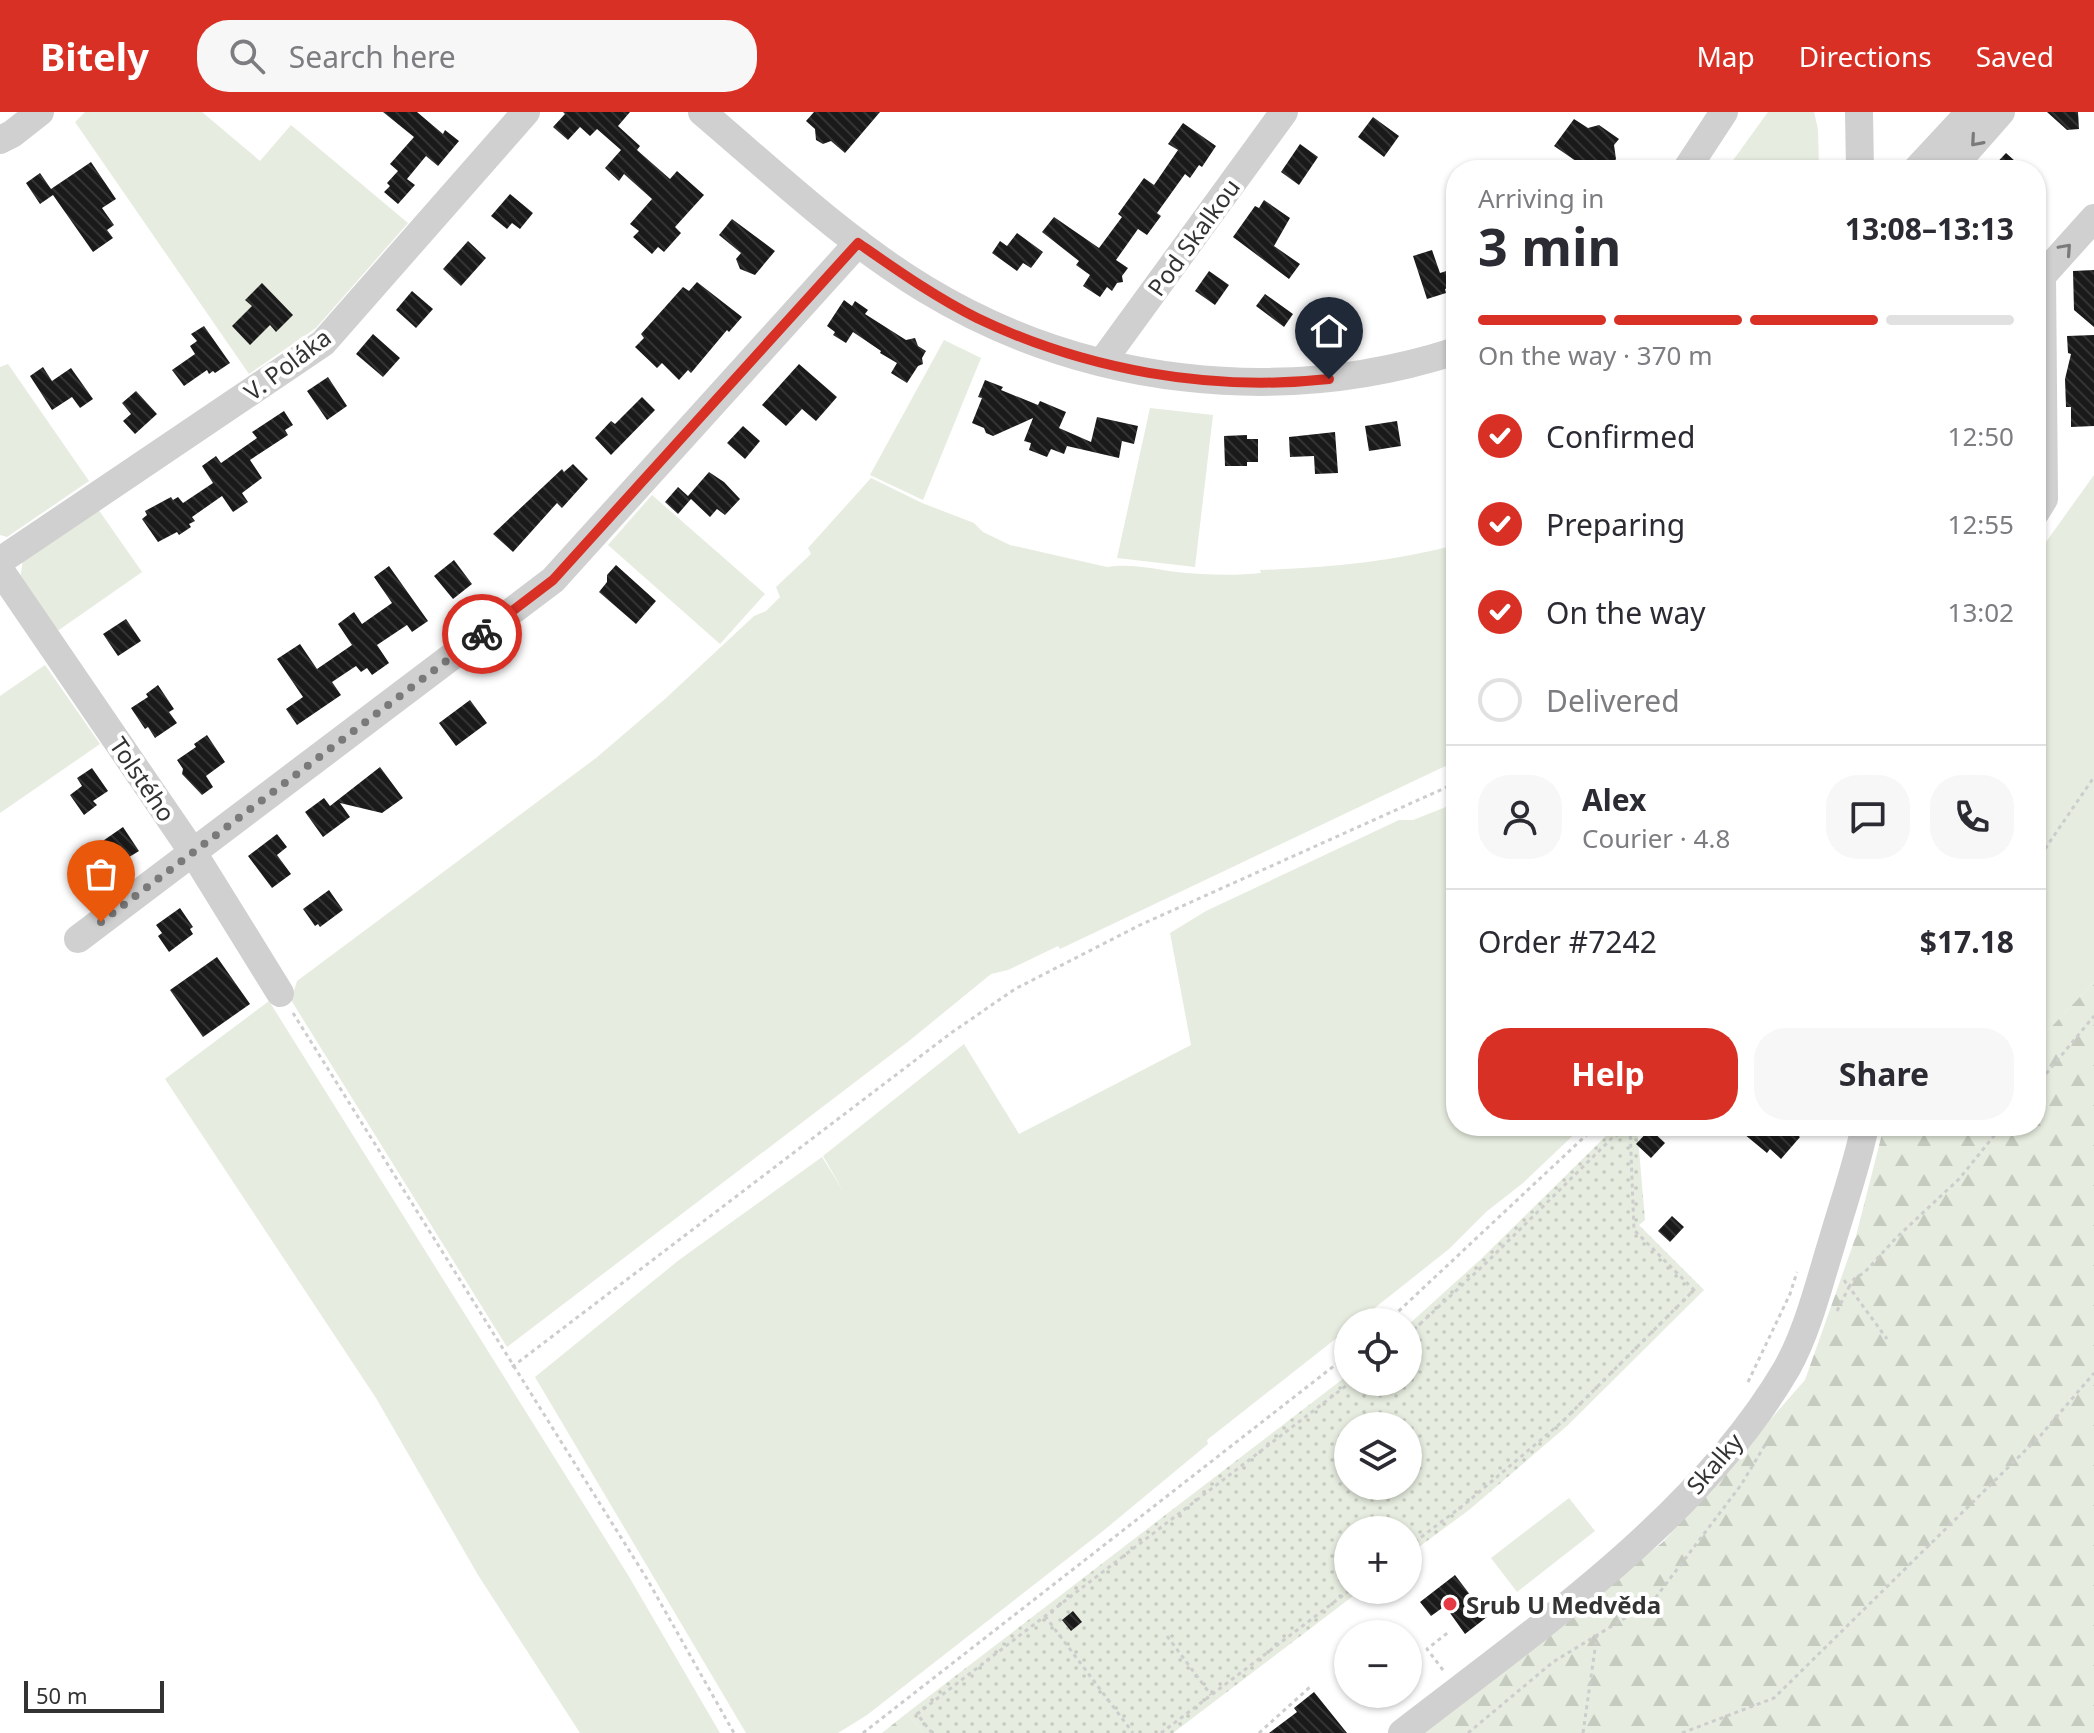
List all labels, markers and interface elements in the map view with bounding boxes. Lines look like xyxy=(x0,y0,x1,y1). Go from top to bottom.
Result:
search box xyxy=(197,20,757,92)
text: Bitely xyxy=(40,30,149,82)
icon: search xyxy=(225,34,269,78)
text: Search here xyxy=(289,36,456,77)
text: Map xyxy=(1696,37,1755,75)
text: Directions xyxy=(1799,37,1932,75)
text: Saved xyxy=(1976,37,2054,75)
one-way arrow xyxy=(1971,132,1985,146)
street label: Pod Skalkou xyxy=(1139,172,1247,302)
text: Arriving in xyxy=(1478,180,1604,216)
text: 13:08–13:13 xyxy=(1845,208,2014,249)
text: 3 min xyxy=(1478,210,1621,281)
one-way arrow xyxy=(2056,244,2070,259)
pin xyxy=(1295,297,1363,379)
icon: home xyxy=(1307,309,1351,353)
street label: V. Poláka xyxy=(237,320,337,408)
text: On the way · 370 m xyxy=(1478,337,1712,373)
icon: check xyxy=(1478,414,1522,458)
text: Confirmed xyxy=(1546,416,1696,457)
text: 12:50 xyxy=(1948,418,2014,454)
icon: check xyxy=(1478,502,1522,546)
text: Preparing xyxy=(1546,504,1685,545)
text: 12:55 xyxy=(1948,506,2014,542)
icon: check xyxy=(1478,590,1522,634)
text: On the way xyxy=(1546,592,1706,633)
courier xyxy=(442,594,522,674)
text: 13:02 xyxy=(1948,594,2014,630)
icon: bike xyxy=(460,612,504,656)
text: Delivered xyxy=(1546,680,1680,721)
street label: Tolstého xyxy=(103,730,183,828)
button: person xyxy=(1478,775,1562,859)
button: chat xyxy=(1826,775,1910,859)
button: phone xyxy=(1930,775,2014,859)
text: Alex xyxy=(1582,779,1646,820)
text: Courier · 4.8 xyxy=(1582,820,1730,856)
pin xyxy=(67,840,135,922)
icon: bag xyxy=(79,852,123,896)
text: Order #7242 xyxy=(1478,921,1657,962)
text: $17.18 xyxy=(1920,921,2014,962)
button: Help xyxy=(1478,1028,1738,1120)
button: Share xyxy=(1754,1028,2014,1120)
map controls xyxy=(1334,1308,1422,1708)
button: locate xyxy=(1334,1308,1422,1396)
button: layers xyxy=(1334,1412,1422,1500)
street label: Skalky xyxy=(1678,1425,1750,1501)
button: + xyxy=(1334,1516,1422,1604)
place label: Srub U Medvěda xyxy=(1466,1588,1661,1621)
marker: Srub U Medvěda xyxy=(1441,1595,1459,1613)
button: − xyxy=(1334,1620,1422,1708)
scale bar xyxy=(24,1677,164,1713)
text: 50 m xyxy=(36,1680,87,1710)

